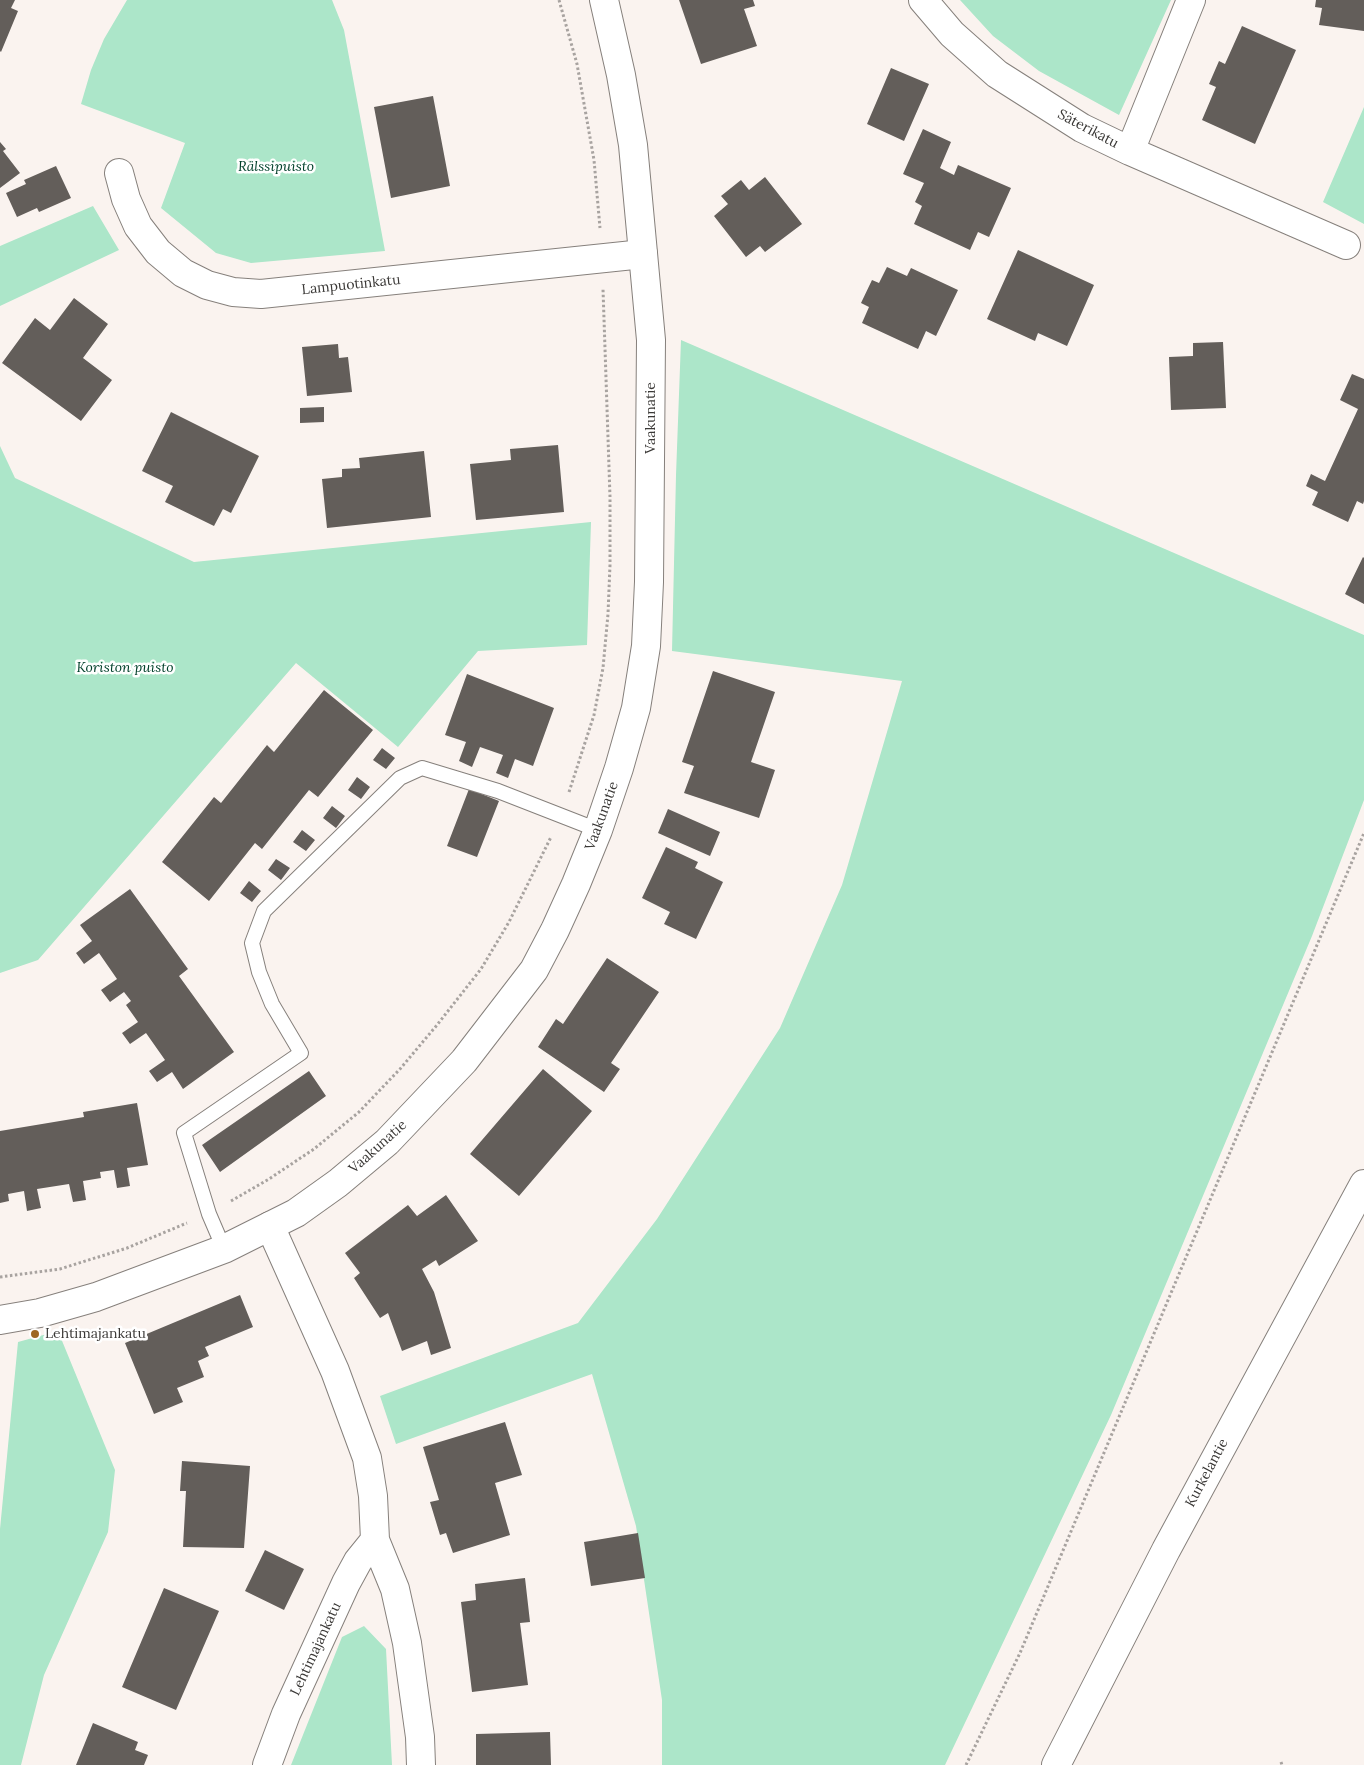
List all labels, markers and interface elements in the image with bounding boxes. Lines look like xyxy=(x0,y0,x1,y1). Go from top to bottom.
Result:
street label: Säterikatu xyxy=(1055,106,1121,152)
park label: Rälssipuisto xyxy=(238,159,314,175)
street label: Lampuotinkatu xyxy=(301,271,401,299)
street label: Vaakunatie xyxy=(643,382,659,454)
park label: Koriston puisto xyxy=(76,660,174,676)
street label: Vaakunatie xyxy=(582,779,622,853)
street label: Vaakunatie xyxy=(346,1117,410,1177)
place label: Lehtimajankatu xyxy=(45,1326,146,1342)
marker: Lehtimajankatu xyxy=(29,1328,41,1340)
street label: Kurkelantie xyxy=(1182,1436,1232,1510)
street label: Lehtimajankatu xyxy=(287,1600,345,1698)

